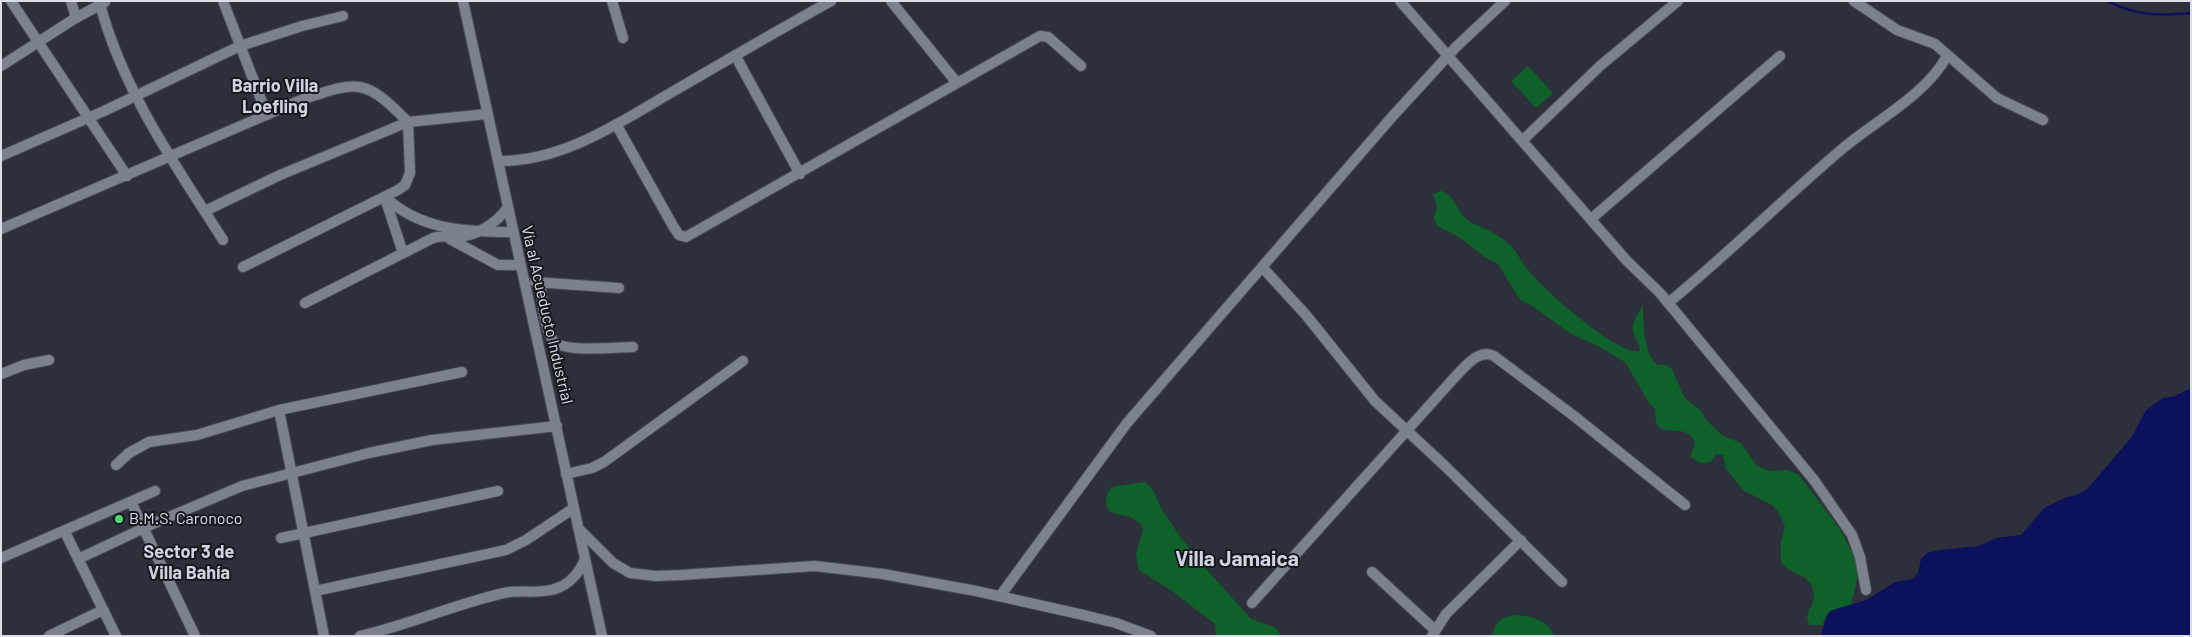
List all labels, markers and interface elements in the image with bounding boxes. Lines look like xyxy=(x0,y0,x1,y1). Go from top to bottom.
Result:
district label: Barrio Villa Loefling xyxy=(232,75,318,118)
street label: Vía al Acueducto Industrial xyxy=(517,224,577,406)
place label: B.M.S. Caronoco xyxy=(129,509,242,529)
marker: B.M.S. Caronoco xyxy=(113,513,125,525)
district label: Sector 3 de Villa Bahía xyxy=(144,541,234,584)
district label: Villa Jamaica xyxy=(1175,546,1299,572)

